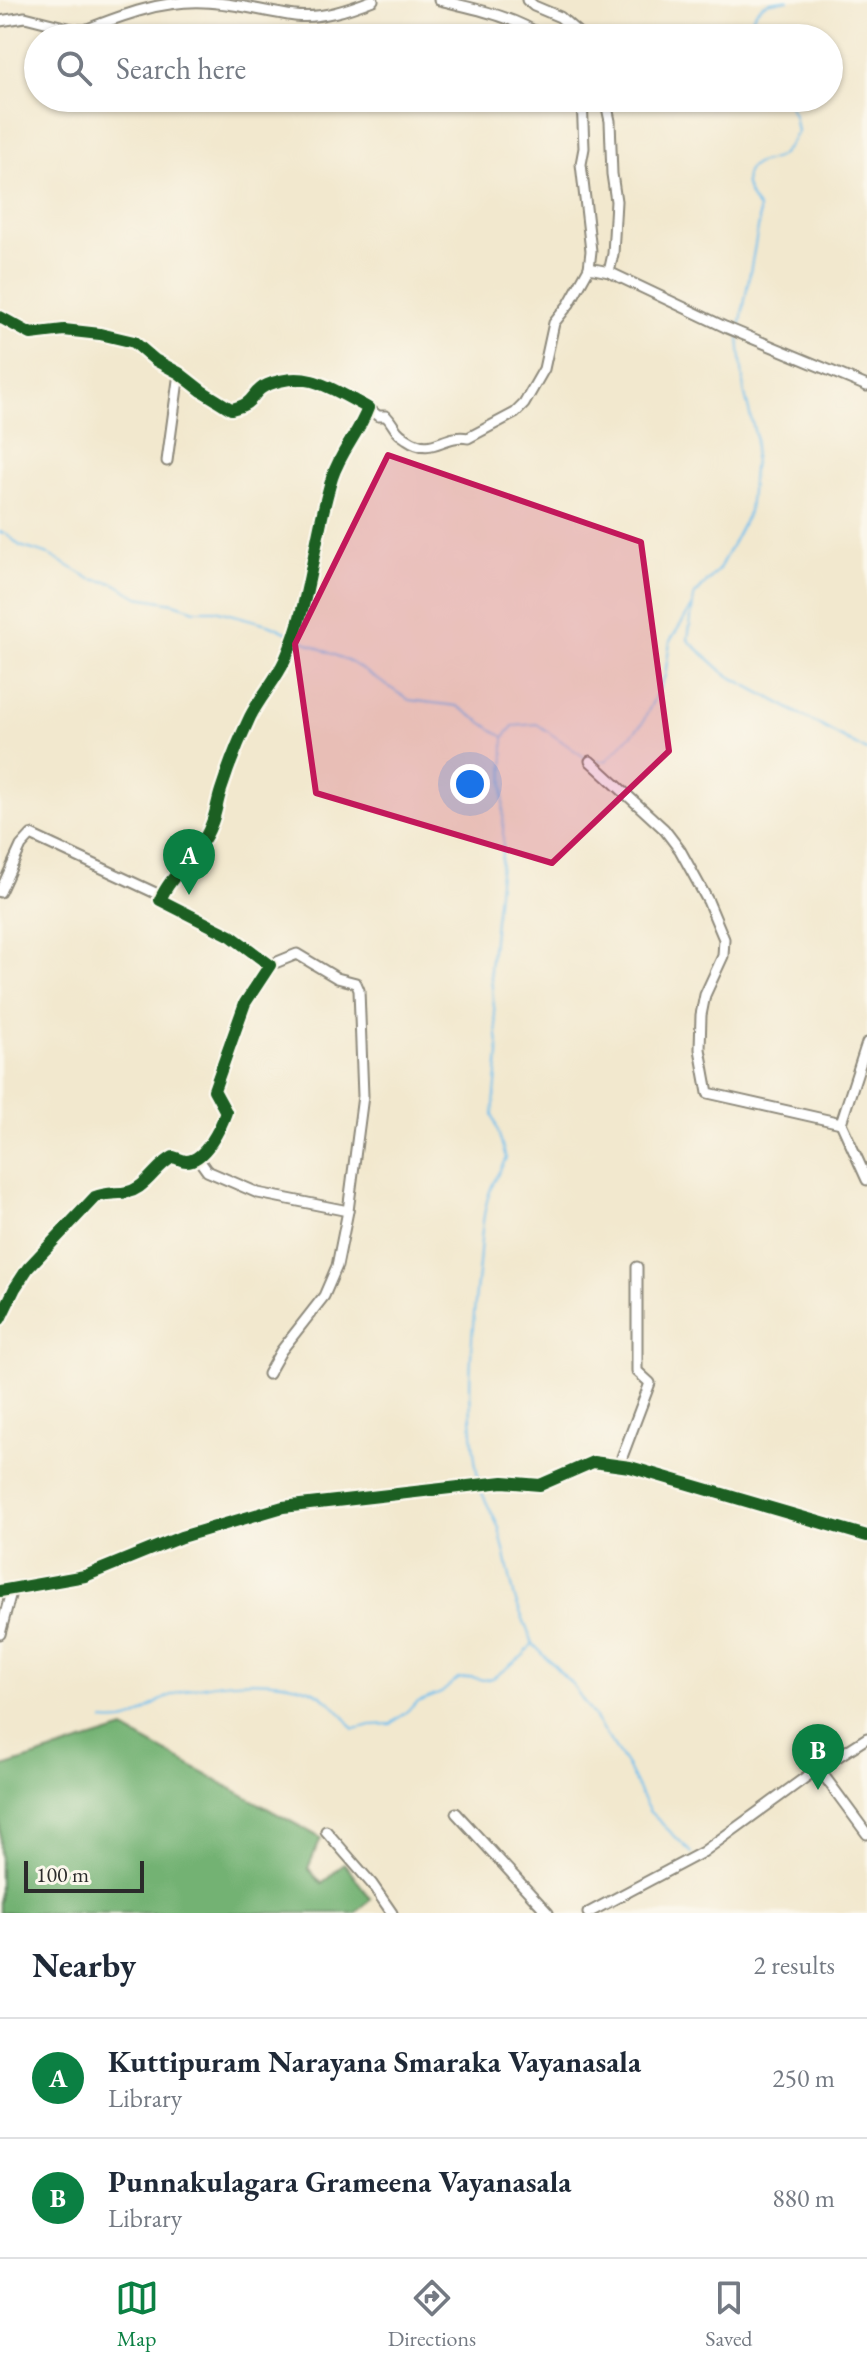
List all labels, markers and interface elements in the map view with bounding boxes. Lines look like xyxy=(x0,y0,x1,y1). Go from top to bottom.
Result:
search box xyxy=(24,24,843,112)
icon: search xyxy=(52,46,96,90)
text: Search here xyxy=(116,49,246,88)
your location xyxy=(450,764,490,804)
pin: A xyxy=(163,829,215,895)
pin: B xyxy=(792,1724,844,1790)
scale bar xyxy=(24,1857,144,1893)
text: 100 m xyxy=(36,1860,89,1889)
text: Nearby xyxy=(32,1943,136,1987)
text: 2 results xyxy=(754,1948,835,1982)
text: Kuttipuram Narayana Smaraka Vayanasala xyxy=(108,2042,641,2081)
text: A xyxy=(49,2061,67,2095)
text: 250 m xyxy=(772,2061,835,2095)
text: Library xyxy=(108,2081,182,2115)
text: Punnakulagara Grameena Vayanasala xyxy=(108,2162,571,2201)
text: B xyxy=(50,2181,66,2215)
text: 880 m xyxy=(772,2181,835,2215)
text: Library xyxy=(108,2201,182,2235)
tab: Map xyxy=(115,2276,159,2353)
tab: Directions xyxy=(388,2276,476,2353)
tab: Saved xyxy=(705,2276,752,2353)

